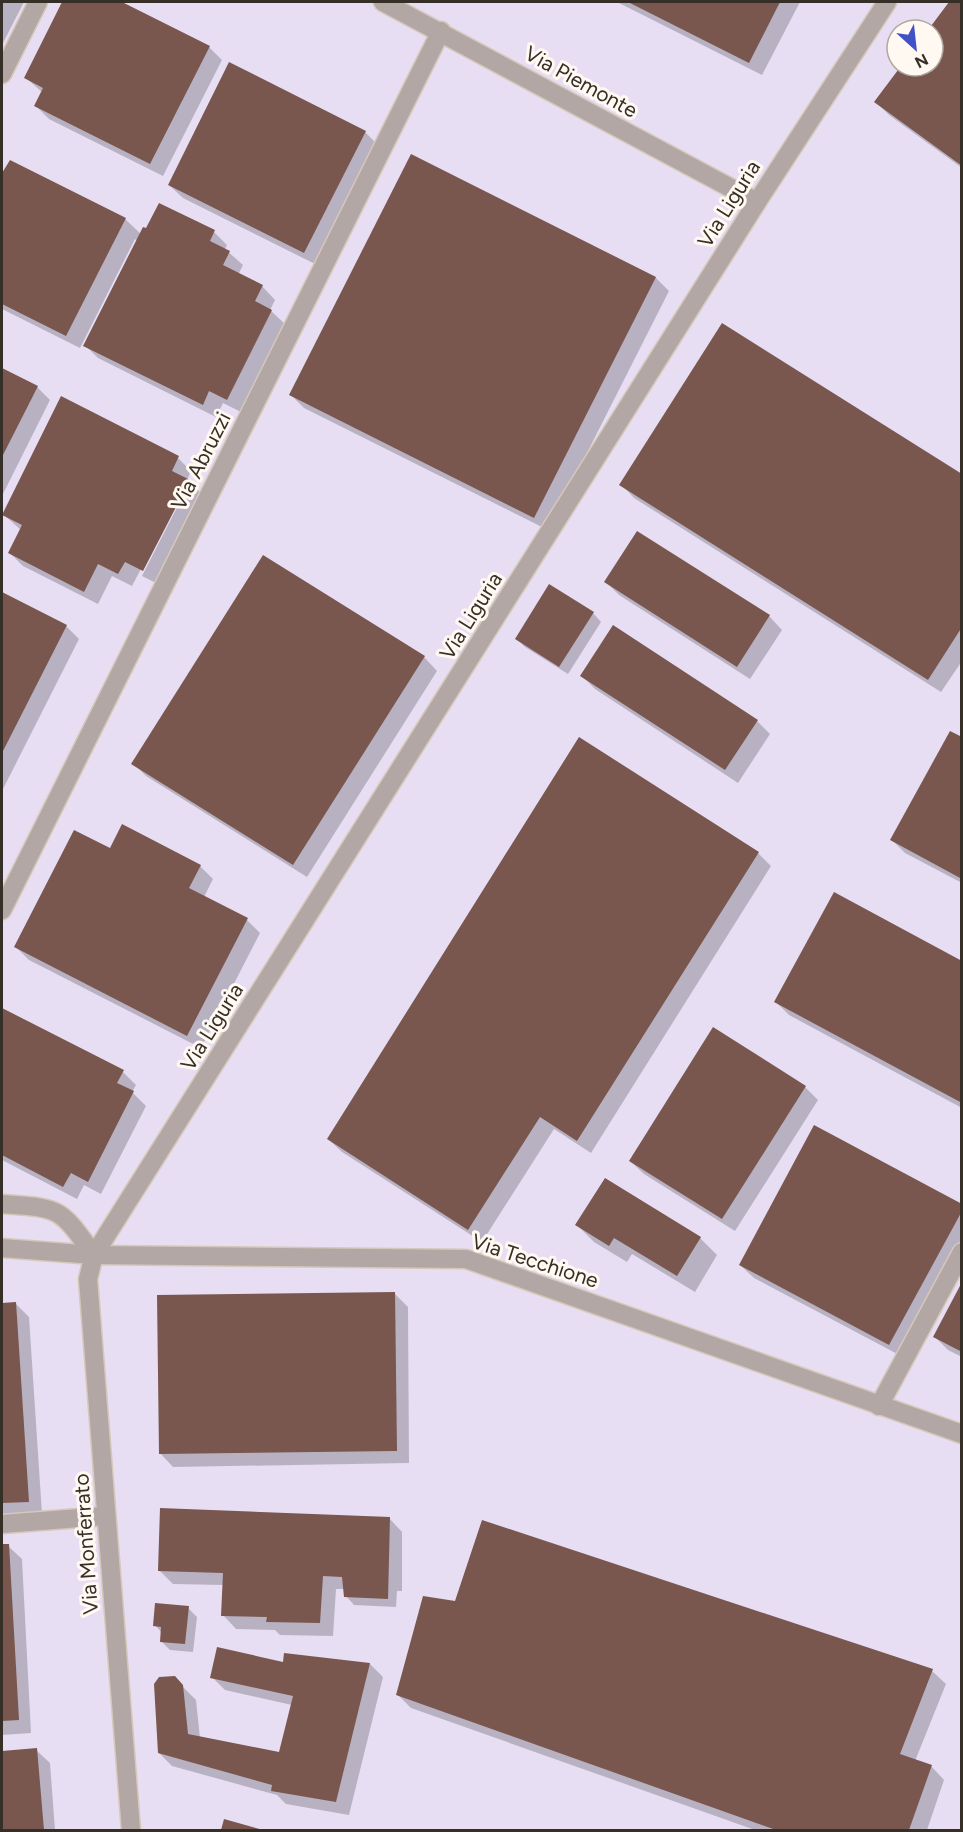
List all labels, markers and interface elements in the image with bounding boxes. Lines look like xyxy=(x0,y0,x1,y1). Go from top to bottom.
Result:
north arrow xyxy=(885,18,945,78)
street label: Via Piemonte xyxy=(521,40,642,123)
text: N xyxy=(912,50,931,72)
street label: Via Liguria xyxy=(692,156,765,252)
street label: Via Abruzzi xyxy=(165,408,236,514)
street label: Via Liguria xyxy=(434,568,507,664)
street label: Via Liguria xyxy=(175,979,248,1075)
street label: Via Tecchione xyxy=(469,1228,602,1293)
street label: Via Monferrato xyxy=(68,1473,103,1615)

